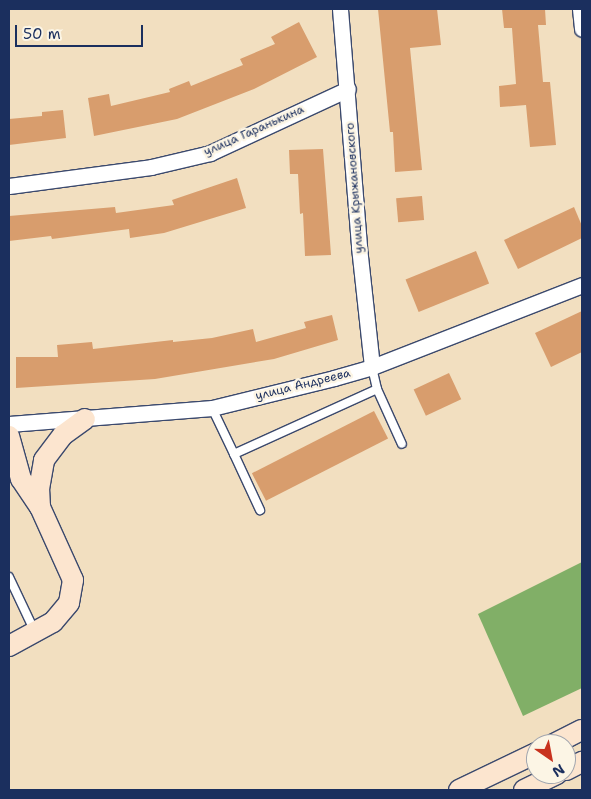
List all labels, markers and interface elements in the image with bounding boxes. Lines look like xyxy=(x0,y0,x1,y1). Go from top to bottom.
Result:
scale bar xyxy=(18,15,145,47)
text: 50 m xyxy=(23,24,61,44)
street label: улица Гаранькина xyxy=(202,102,306,160)
street label: улица Крыжановского xyxy=(343,122,367,254)
street label: улица Андреева xyxy=(254,366,352,404)
north arrow xyxy=(526,734,576,784)
text: N xyxy=(549,760,568,781)

